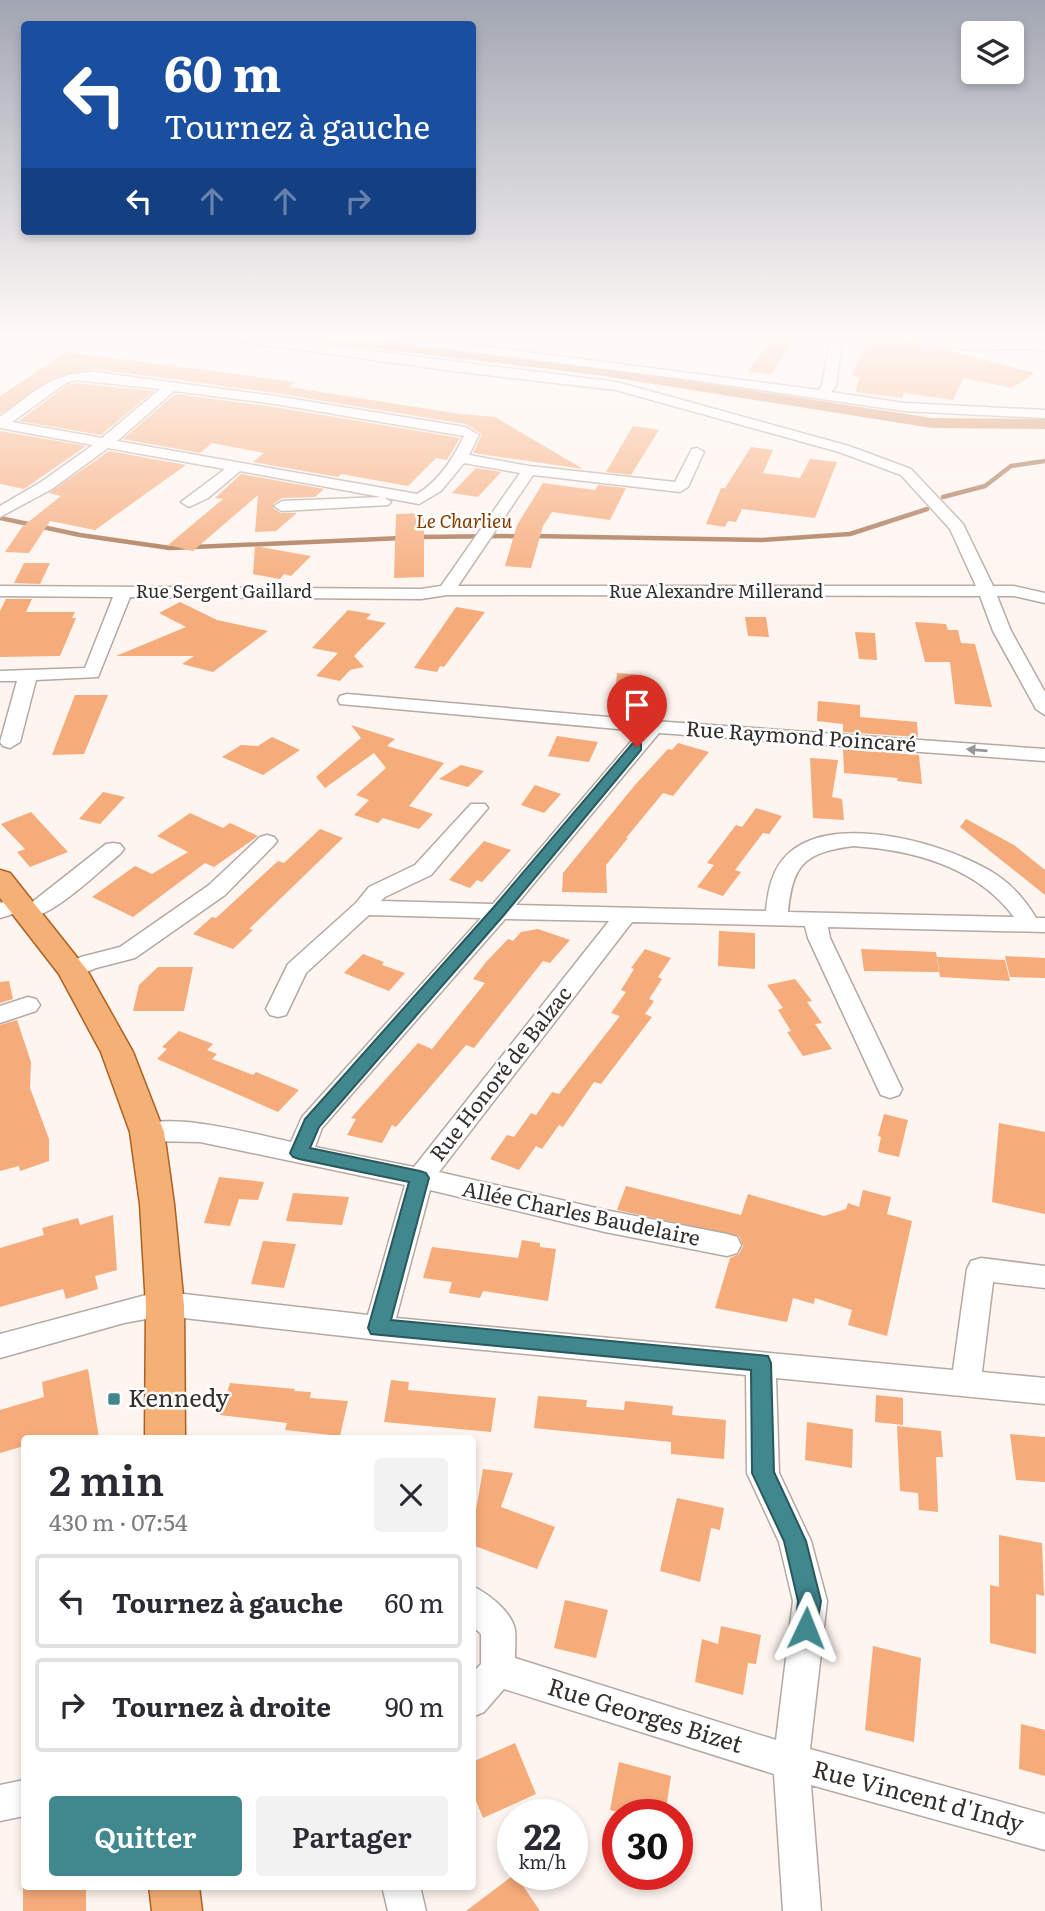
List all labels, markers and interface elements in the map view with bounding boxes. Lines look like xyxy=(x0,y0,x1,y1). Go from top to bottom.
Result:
map controls xyxy=(961,21,1024,84)
button: layers xyxy=(961,21,1024,84)
text: 60 m xyxy=(164,34,281,107)
icon: left xyxy=(49,49,140,140)
text: Tournez à gauche xyxy=(164,101,430,149)
icon: left xyxy=(120,182,158,220)
icon: ahead xyxy=(193,182,231,220)
icon: ahead xyxy=(266,182,304,220)
icon: right xyxy=(339,182,377,220)
water label: Le Charlieu xyxy=(416,506,513,534)
street label: Rue Sergent Gaillard xyxy=(136,577,312,604)
street label: Rue Alexandre Millerand xyxy=(609,577,823,604)
pin xyxy=(607,675,667,747)
icon: arrive xyxy=(618,686,656,724)
street label: Rue Raymond Poincaré xyxy=(685,711,918,758)
one-way arrow xyxy=(966,744,988,755)
street label: Rue Honoré de Balzac xyxy=(421,978,577,1167)
street label: Allée Charles Baudelaire xyxy=(460,1171,703,1252)
place label: Kennedy xyxy=(128,1379,230,1414)
marker: Kennedy xyxy=(106,1391,122,1407)
text: 2 min xyxy=(49,1447,164,1509)
button: close xyxy=(374,1458,448,1532)
text: 430 m · 07:54 xyxy=(49,1504,188,1538)
icon: left xyxy=(53,1582,91,1620)
text: Tournez à gauche xyxy=(112,1582,343,1621)
text: 60 m xyxy=(385,1582,444,1621)
position arrow xyxy=(769,1591,843,1665)
street label: Rue Georges Bizet xyxy=(544,1667,748,1760)
icon: right xyxy=(53,1686,91,1724)
text: Tournez à droite xyxy=(112,1686,331,1725)
text: 90 m xyxy=(385,1686,444,1725)
street label: Rue Vincent d'Indy xyxy=(809,1750,1028,1840)
button: Quitter xyxy=(49,1796,242,1876)
button: Partager xyxy=(256,1796,448,1876)
speed limit sign: 30 xyxy=(602,1799,693,1890)
text: 22 xyxy=(524,1809,561,1861)
text: km/h xyxy=(519,1848,566,1875)

